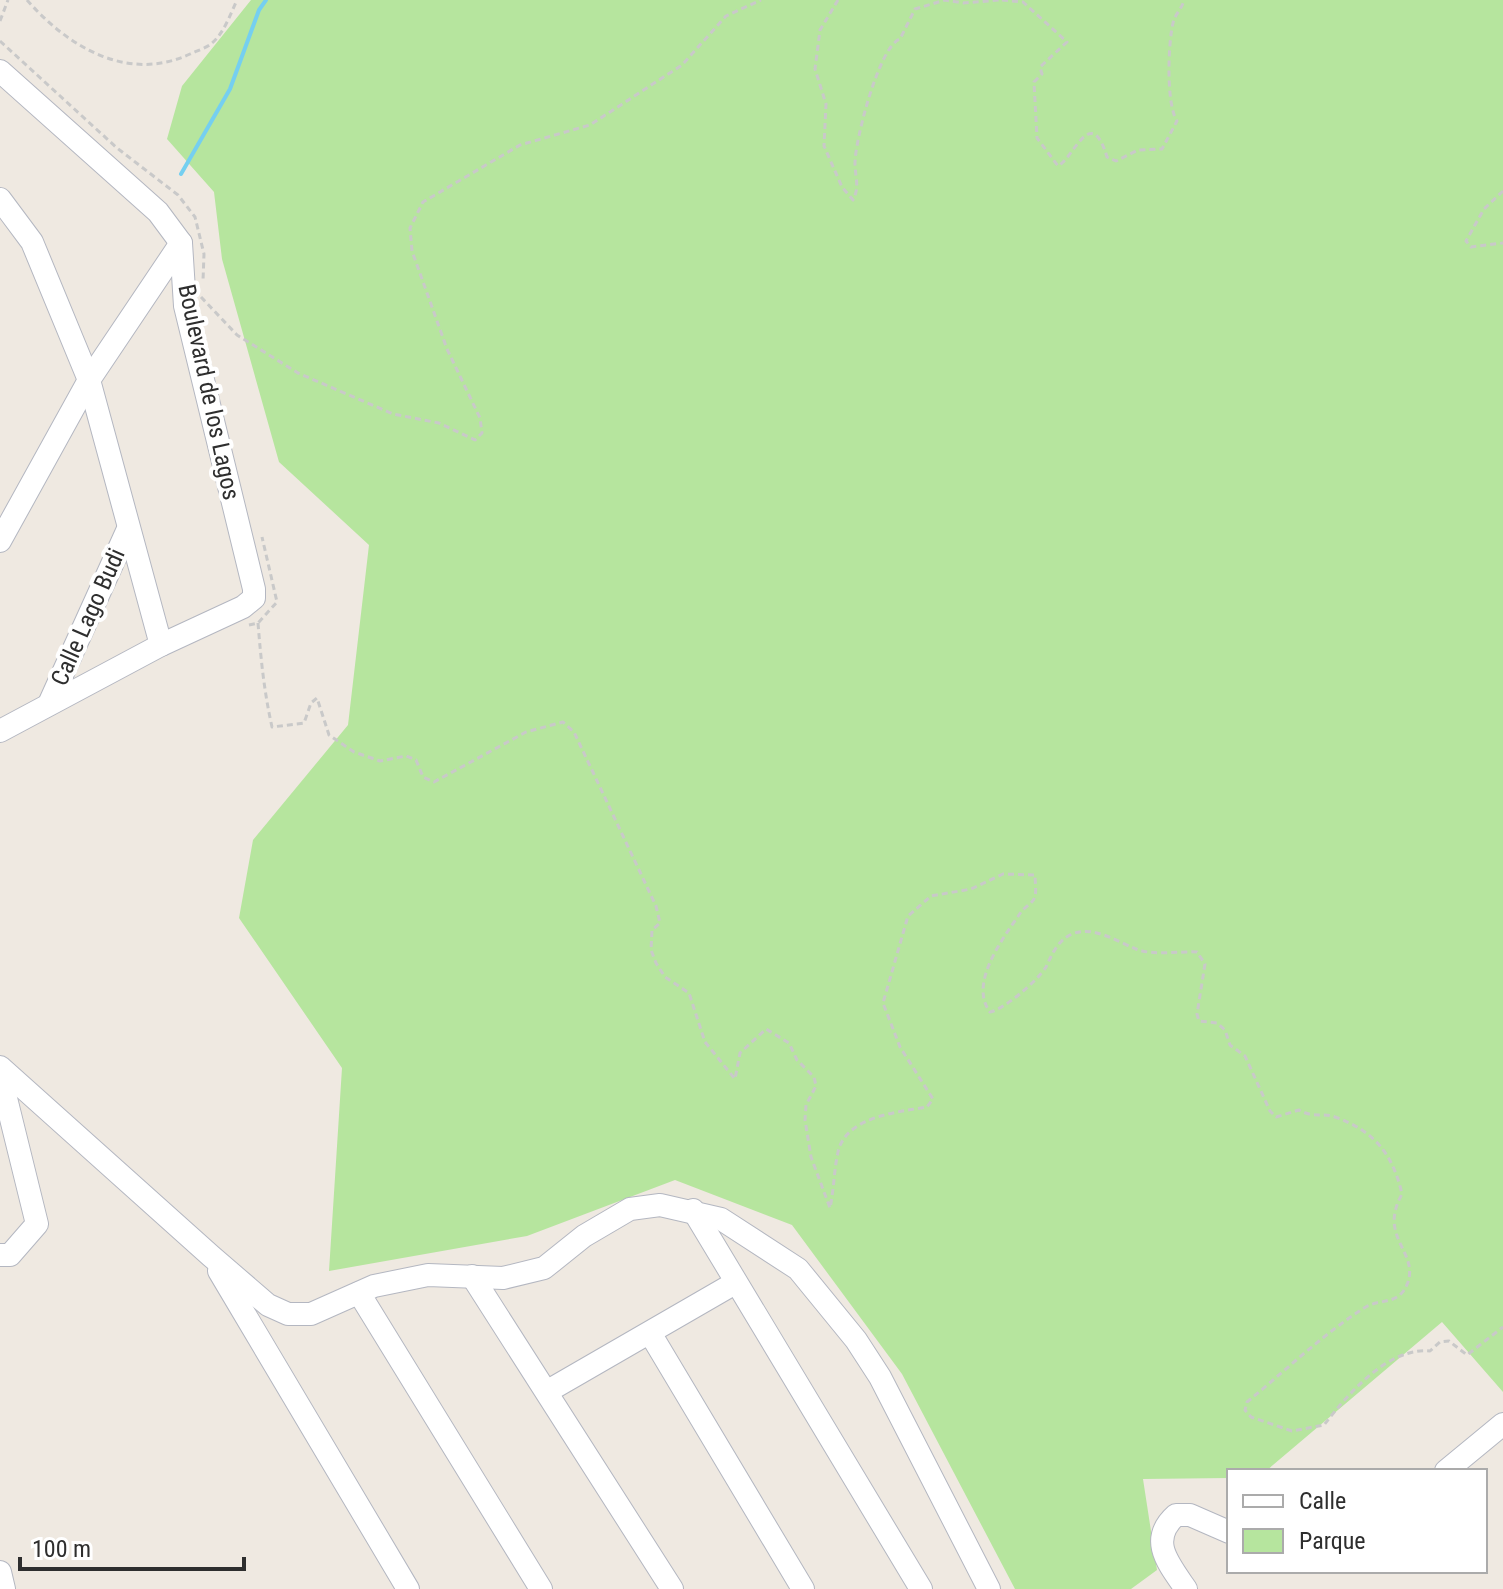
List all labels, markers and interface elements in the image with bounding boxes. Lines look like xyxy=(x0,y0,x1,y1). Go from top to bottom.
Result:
street label: Boulevard de los Lagos xyxy=(172,282,246,502)
street label: Calle Lago Budi xyxy=(45,544,131,690)
legend xyxy=(1227,1469,1487,1573)
text: Calle xyxy=(1299,1487,1346,1515)
scale bar xyxy=(20,1521,244,1571)
text: Parque xyxy=(1299,1527,1366,1555)
text: 100 m xyxy=(32,1535,91,1563)

